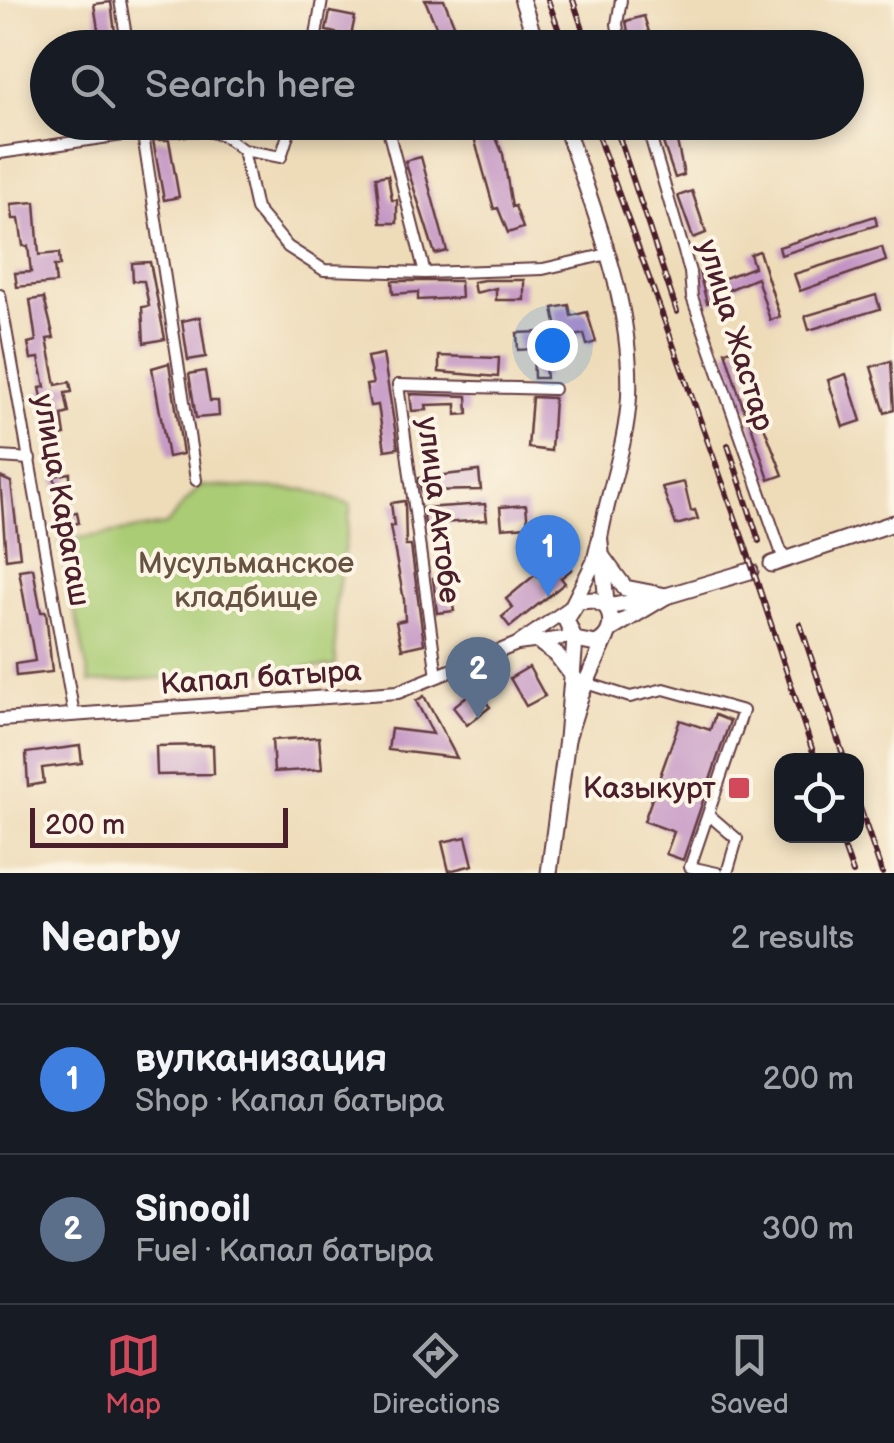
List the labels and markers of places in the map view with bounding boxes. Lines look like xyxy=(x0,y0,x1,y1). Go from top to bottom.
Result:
pin: 1 xyxy=(516,514,580,597)
pin: 2 xyxy=(446,636,510,719)
place label: Казыкурт xyxy=(583,771,716,807)
marker: Казыкурт xyxy=(726,775,752,801)

